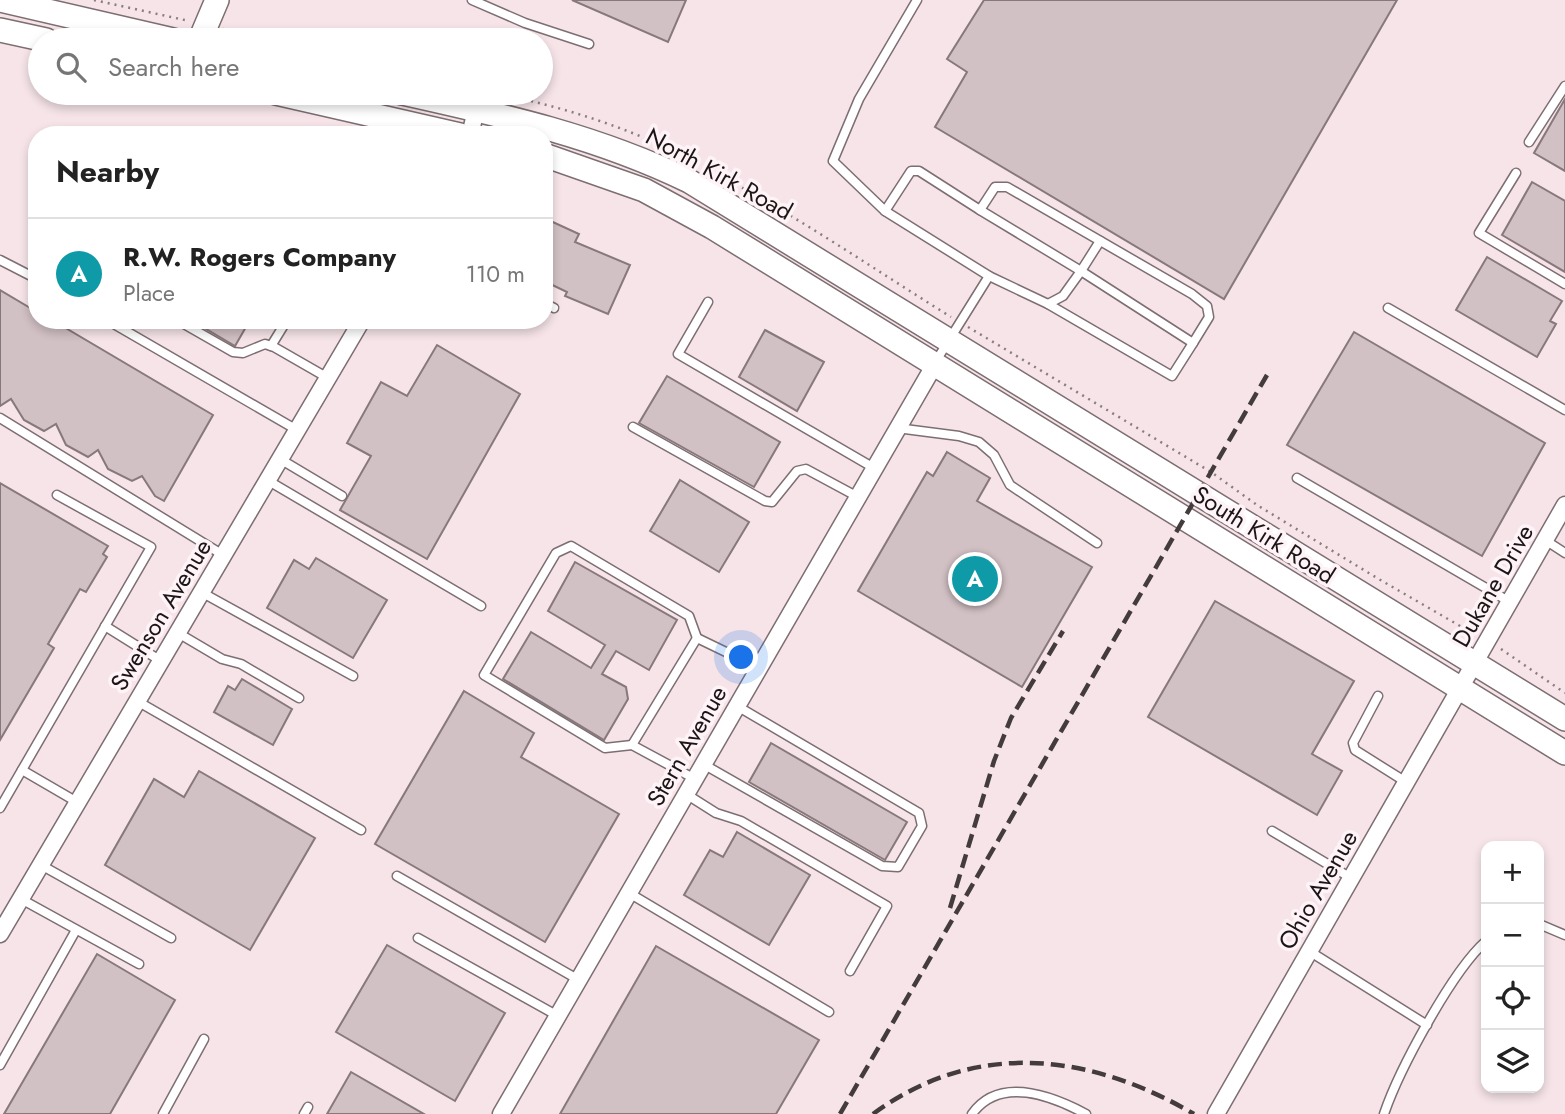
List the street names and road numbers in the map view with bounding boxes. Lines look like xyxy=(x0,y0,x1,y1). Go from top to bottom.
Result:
street label: North Kirk Road xyxy=(639,119,799,228)
street label: South Kirk Road xyxy=(1186,477,1342,592)
street label: Dukane Drive xyxy=(1443,518,1542,654)
street label: Swenson Avenue xyxy=(101,532,220,697)
street label: Stern Avenue xyxy=(638,679,735,813)
street label: Ohio Avenue xyxy=(1269,823,1366,956)

